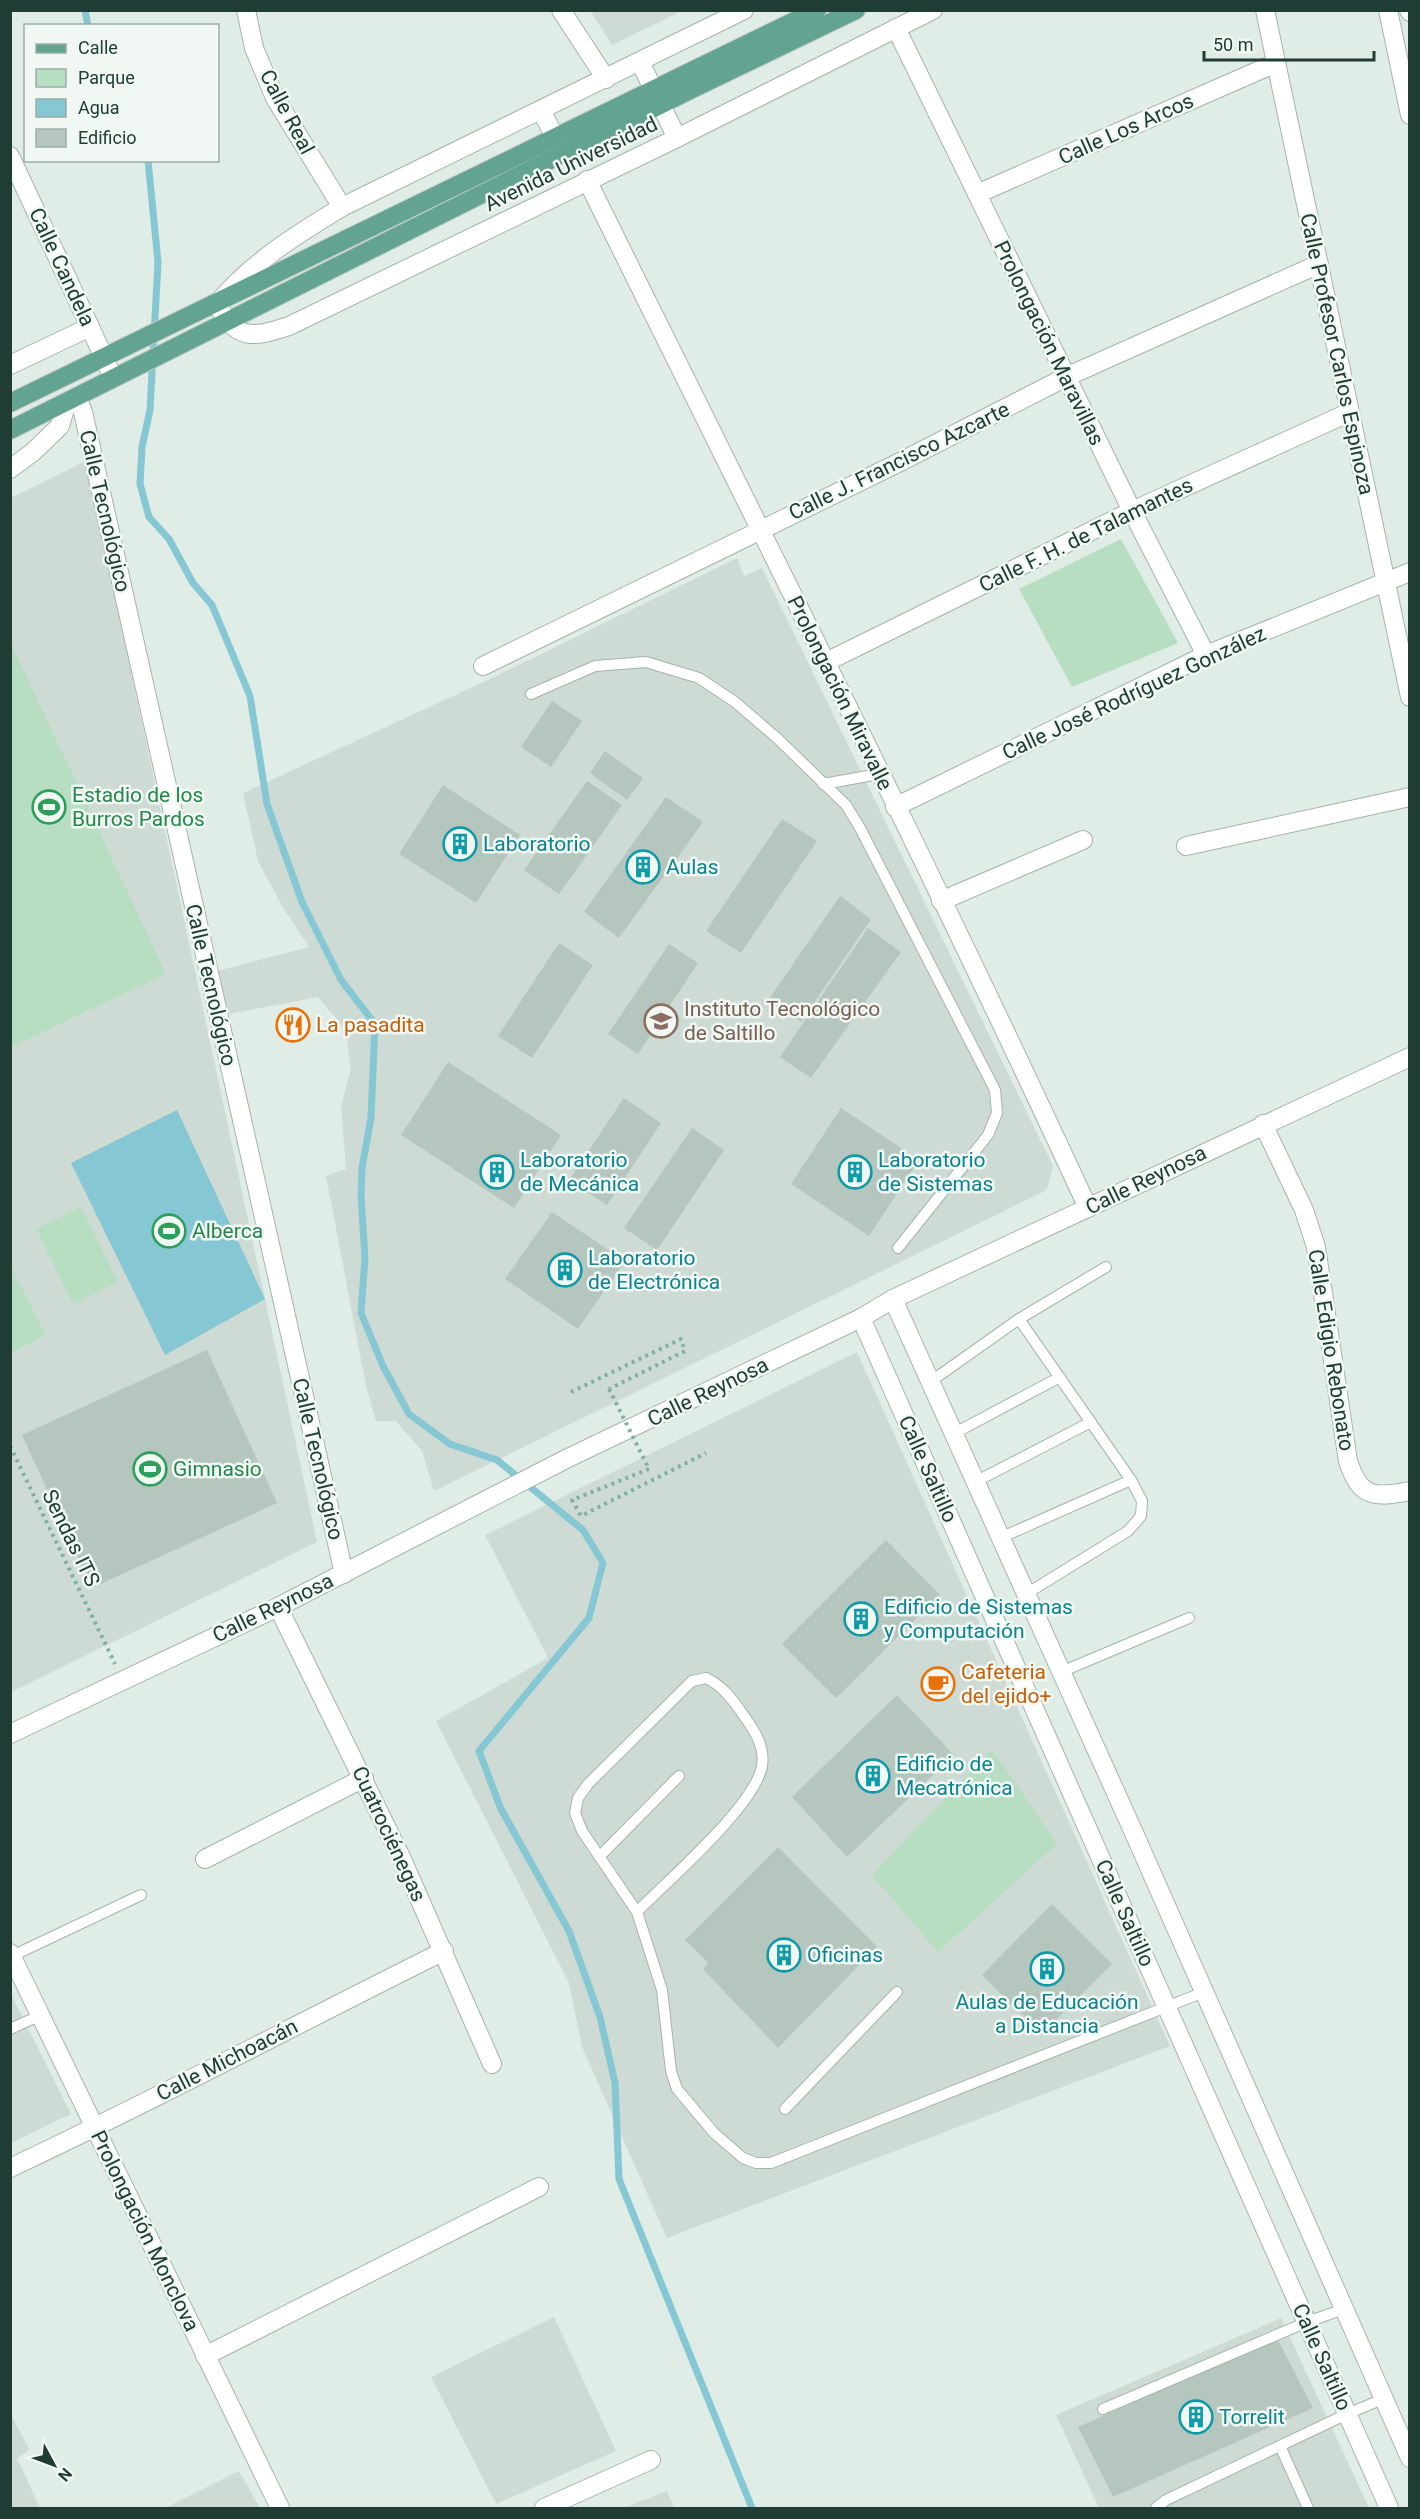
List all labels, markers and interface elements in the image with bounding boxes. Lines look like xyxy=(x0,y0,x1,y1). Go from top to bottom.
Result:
legend xyxy=(24,24,219,162)
scale bar xyxy=(1204,24,1374,62)
text: 50 m xyxy=(1213,34,1253,55)
text: Calle xyxy=(78,37,118,58)
street label: Calle Real xyxy=(255,66,319,158)
text: Parque xyxy=(78,67,135,88)
street label: Calle Los Arcos xyxy=(1055,88,1197,170)
text: Agua xyxy=(78,97,120,118)
street label: Avenida Universidad xyxy=(481,112,661,216)
text: Edificio xyxy=(78,127,137,148)
street label: Calle Candela xyxy=(24,204,100,330)
street label: Calle Profesor Carlos Espinoza xyxy=(1295,211,1379,497)
street label: Prolongación Maravillas xyxy=(989,237,1109,449)
street label: Calle J. Francisco Azcarte xyxy=(785,397,1013,525)
street label: Calle Tecnológico xyxy=(75,428,135,594)
street label: Calle F. H. de Talamantes xyxy=(975,473,1197,597)
street label: Prolongación Miravalle xyxy=(783,592,897,794)
street label: Calle José Rodríguez González xyxy=(998,621,1270,765)
place label: Estadio de los Burros Pardos xyxy=(72,783,205,831)
sports icon: Estadio de los Burros Pardos xyxy=(31,789,67,825)
building icon: Laboratorio xyxy=(442,826,478,862)
place label: Laboratorio xyxy=(483,832,590,856)
building icon: Aulas xyxy=(625,849,661,885)
place label: Aulas xyxy=(666,855,719,879)
street label: Calle Tecnológico xyxy=(181,902,241,1068)
place label: Instituto Tecnológico de Saltillo xyxy=(684,997,880,1045)
school or university icon: Instituto Tecnológico de Saltillo xyxy=(643,1003,679,1039)
restaurant icon: La pasadita xyxy=(275,1007,311,1043)
place label: La pasadita xyxy=(316,1013,425,1037)
street label: Calle Reynosa xyxy=(1082,1140,1210,1220)
place label: Laboratorio de Mecánica xyxy=(520,1148,639,1196)
place label: Laboratorio de Sistemas xyxy=(878,1148,993,1196)
building icon: Laboratorio de Mecánica xyxy=(479,1154,515,1190)
building icon: Laboratorio de Sistemas xyxy=(837,1154,873,1190)
sports icon: Alberca xyxy=(151,1213,187,1249)
place label: Alberca xyxy=(192,1219,263,1243)
place label: Laboratorio de Electrónica xyxy=(588,1246,720,1294)
street label: Calle Edigio Rebonato xyxy=(1303,1247,1359,1453)
building icon: Laboratorio de Electrónica xyxy=(547,1252,583,1288)
street label: Calle Reynosa xyxy=(644,1352,772,1432)
street label: Calle Tecnológico xyxy=(288,1376,348,1542)
street label: Calle Saltillo xyxy=(894,1412,962,1526)
sports icon: Gimnasio xyxy=(132,1451,168,1487)
place label: Gimnasio xyxy=(173,1457,262,1481)
street label: Sendas ITS xyxy=(37,1486,105,1590)
street label: Calle Reynosa xyxy=(209,1568,337,1648)
place label: Edificio de Sistemas y Computación xyxy=(884,1595,1073,1643)
building icon: Edificio de Sistemas y Computación xyxy=(843,1601,879,1637)
place label: Cafeteria del ejido+ xyxy=(961,1660,1051,1708)
cafe icon: Cafeteria del ejido+ xyxy=(920,1666,956,1702)
place label: Edificio de Mecatrónica xyxy=(896,1752,1013,1800)
building icon: Edificio de Mecatrónica xyxy=(855,1758,891,1794)
street label: Cuatrociénegas xyxy=(347,1763,431,1905)
street label: Calle Saltillo xyxy=(1091,1856,1159,1970)
building icon: Oficinas xyxy=(766,1937,802,1973)
place label: Oficinas xyxy=(807,1943,883,1967)
building icon: Aulas de Educación a Distancia xyxy=(1029,1951,1065,1987)
place label: Aulas de Educación a Distancia xyxy=(955,1990,1139,2038)
street label: Calle Michoacán xyxy=(152,2014,302,2106)
street label: Prolongación Monclova xyxy=(86,2127,204,2335)
street label: Calle Saltillo xyxy=(1288,2300,1356,2414)
building icon: Torrelit xyxy=(1178,2399,1214,2435)
place label: Torrelit xyxy=(1219,2405,1285,2429)
north arrow xyxy=(24,2435,84,2495)
text: N xyxy=(54,2464,76,2485)

